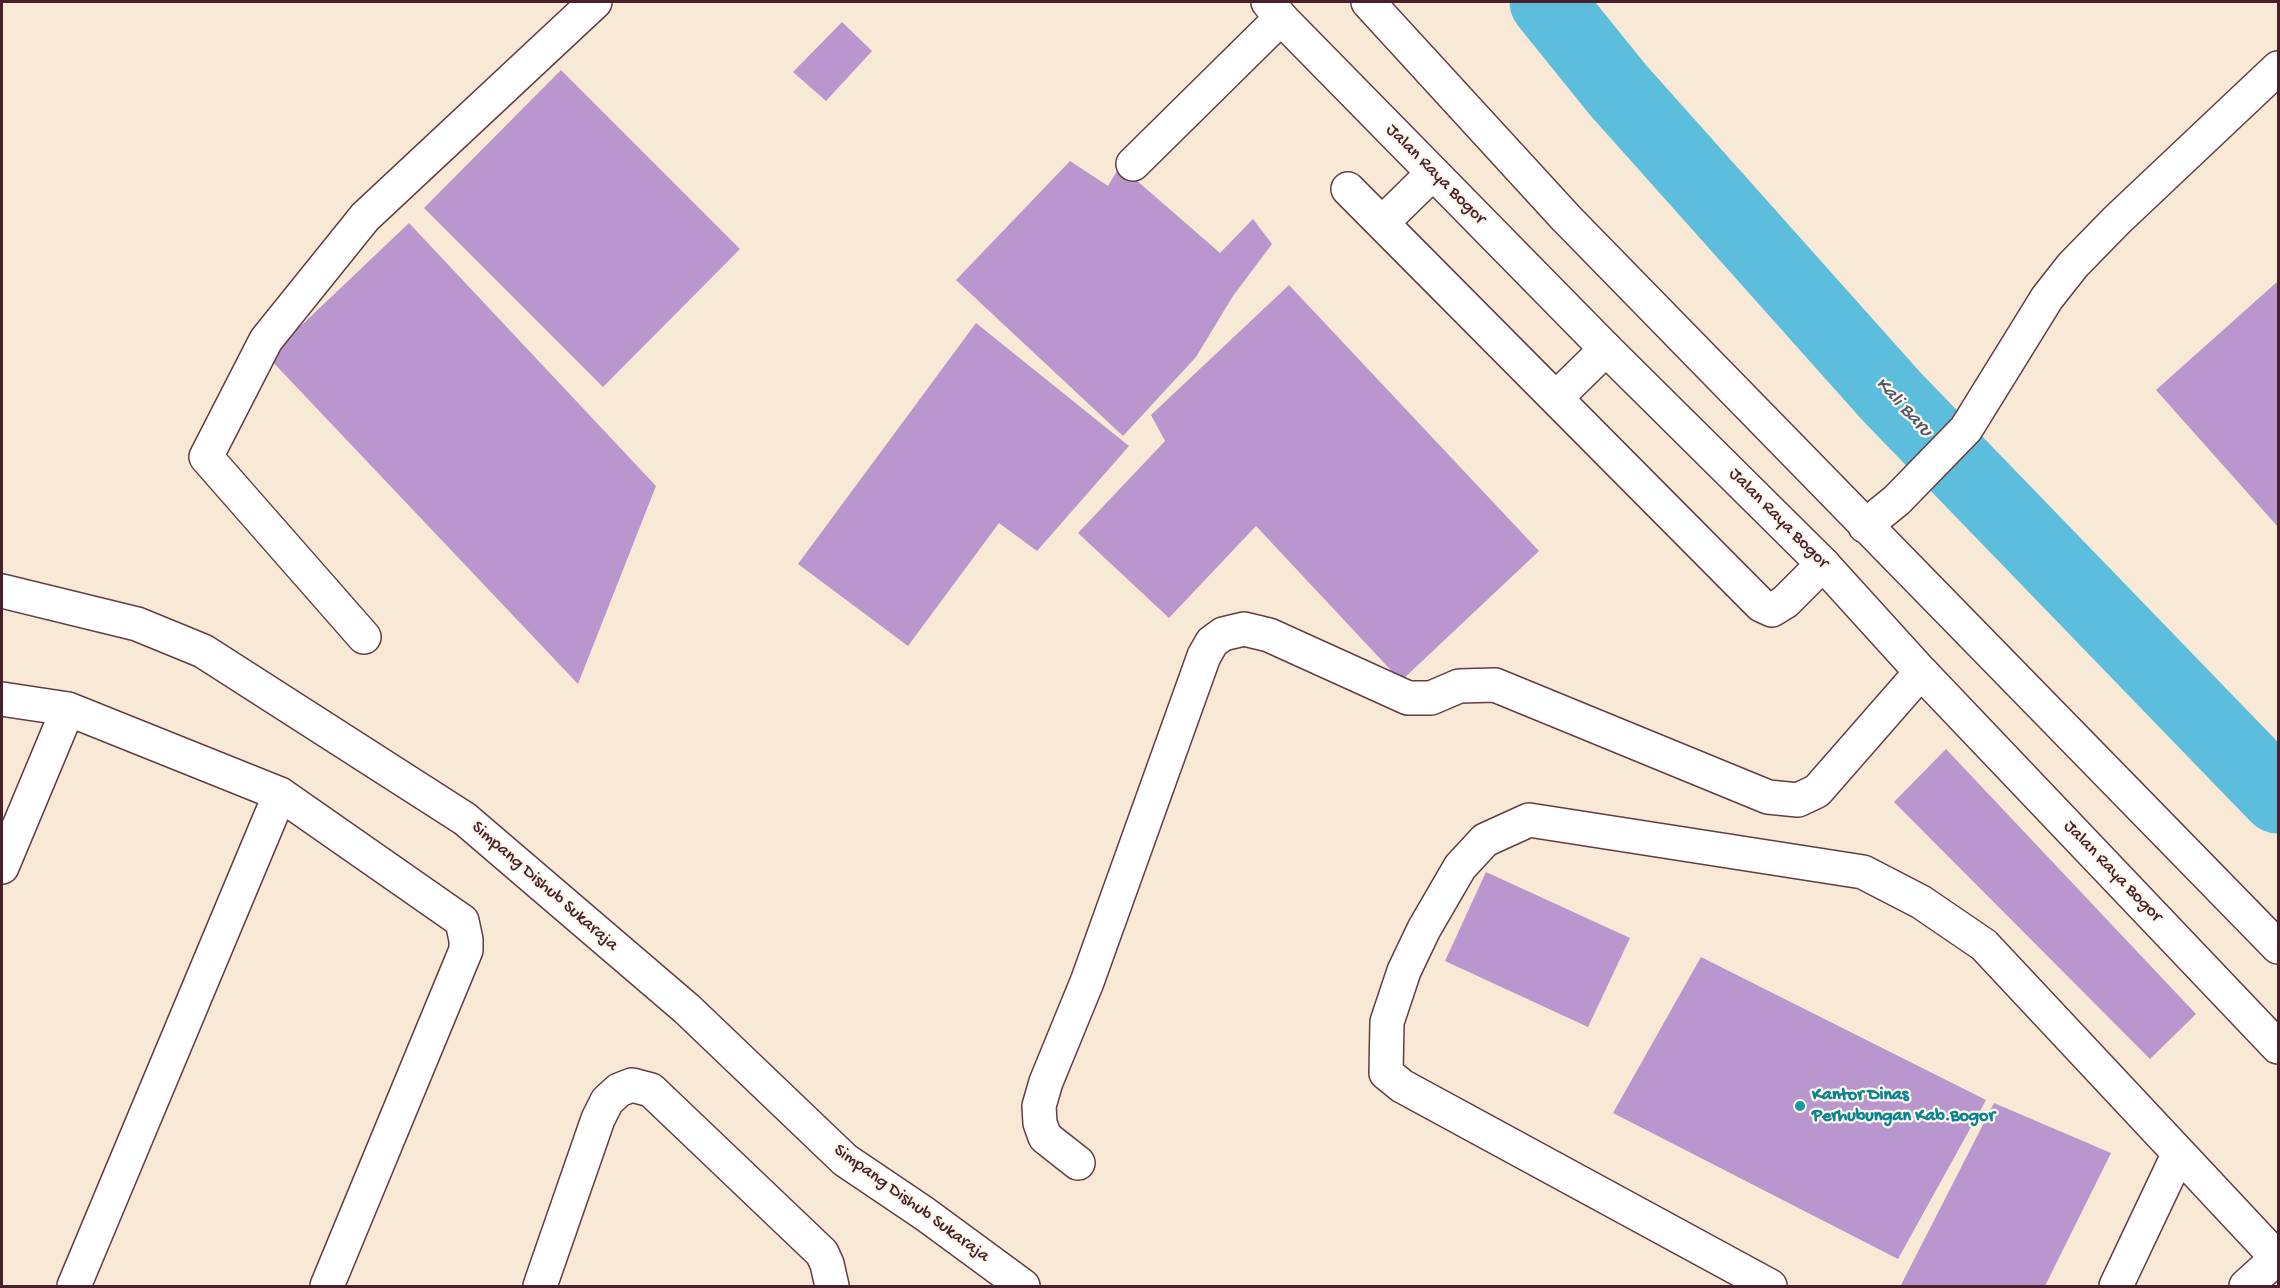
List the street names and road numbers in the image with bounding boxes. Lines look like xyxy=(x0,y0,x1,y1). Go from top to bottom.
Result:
street label: Jalan Raya Bogor xyxy=(1380,120,1490,230)
street label: Jalan Raya Bogor xyxy=(1723,464,1833,574)
street label: Simpang Dishub Sukaraja xyxy=(466,817,622,957)
street label: Jalan Raya Bogor xyxy=(2058,817,2166,927)
street label: Simpang Dishub Sukaraja xyxy=(829,1140,993,1268)

